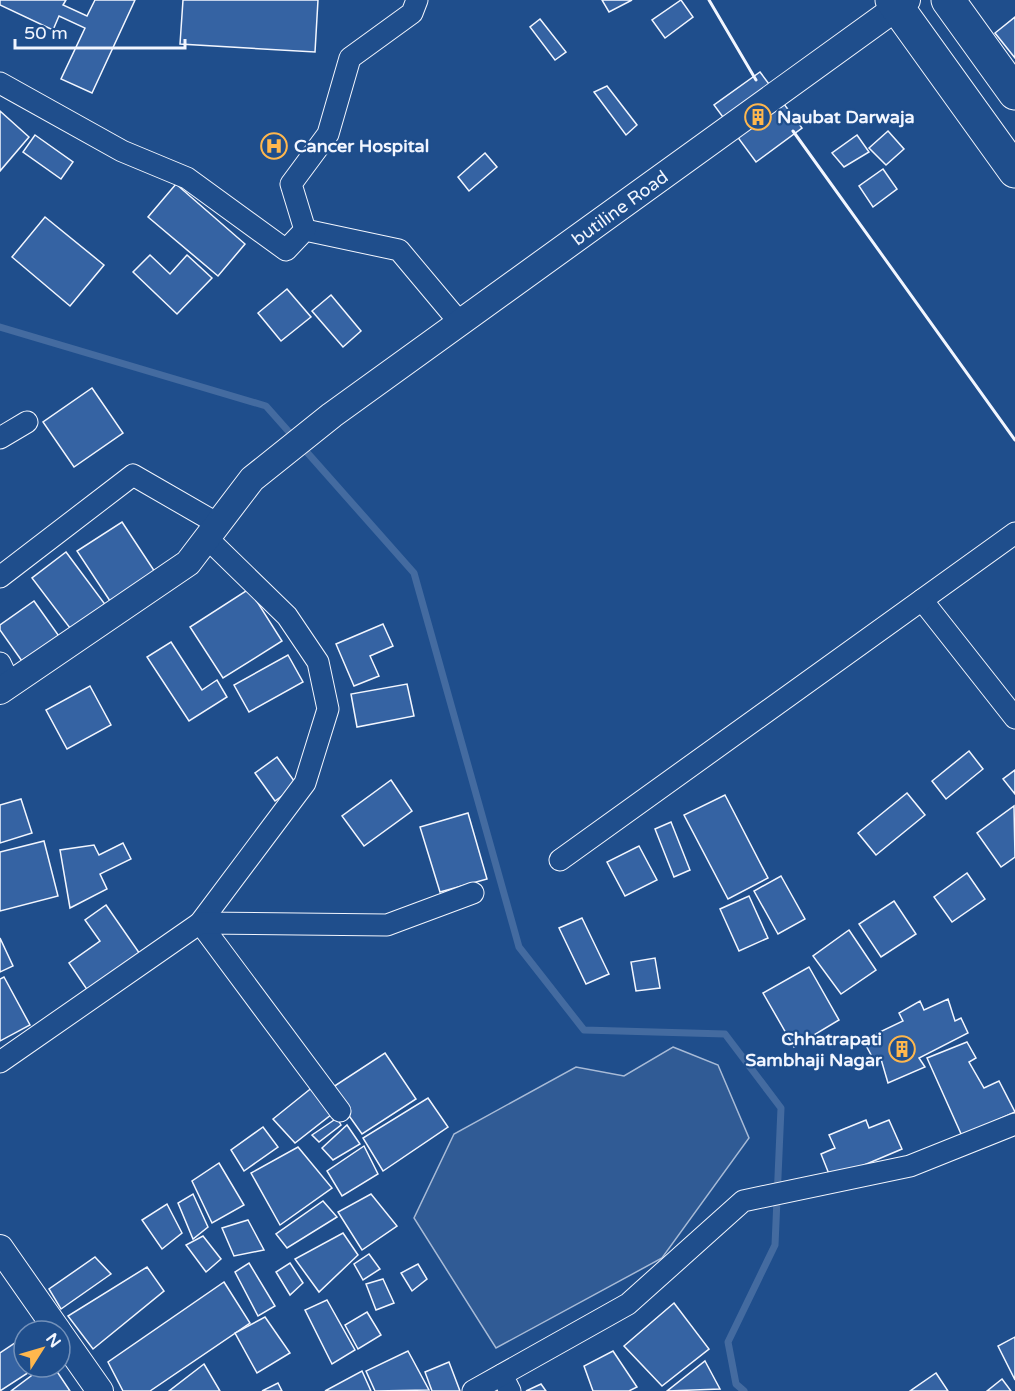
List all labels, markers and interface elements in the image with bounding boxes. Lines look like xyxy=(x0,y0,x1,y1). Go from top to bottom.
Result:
scale bar xyxy=(15,12,184,50)
text: 50 m xyxy=(24,22,68,44)
building icon: Naubat Darwaja xyxy=(743,102,773,132)
place label: Naubat Darwaja xyxy=(777,106,915,128)
hospital icon: Cancer Hospital xyxy=(259,131,289,161)
place label: Cancer Hospital xyxy=(294,135,429,157)
street label: butiline Road xyxy=(568,166,672,250)
place label: Chhatrapati Sambhaji Nagar xyxy=(745,1028,883,1071)
building icon: Chhatrapati Sambhaji Nagar xyxy=(887,1034,917,1064)
north arrow xyxy=(12,1319,72,1379)
text: N xyxy=(41,1329,65,1352)

